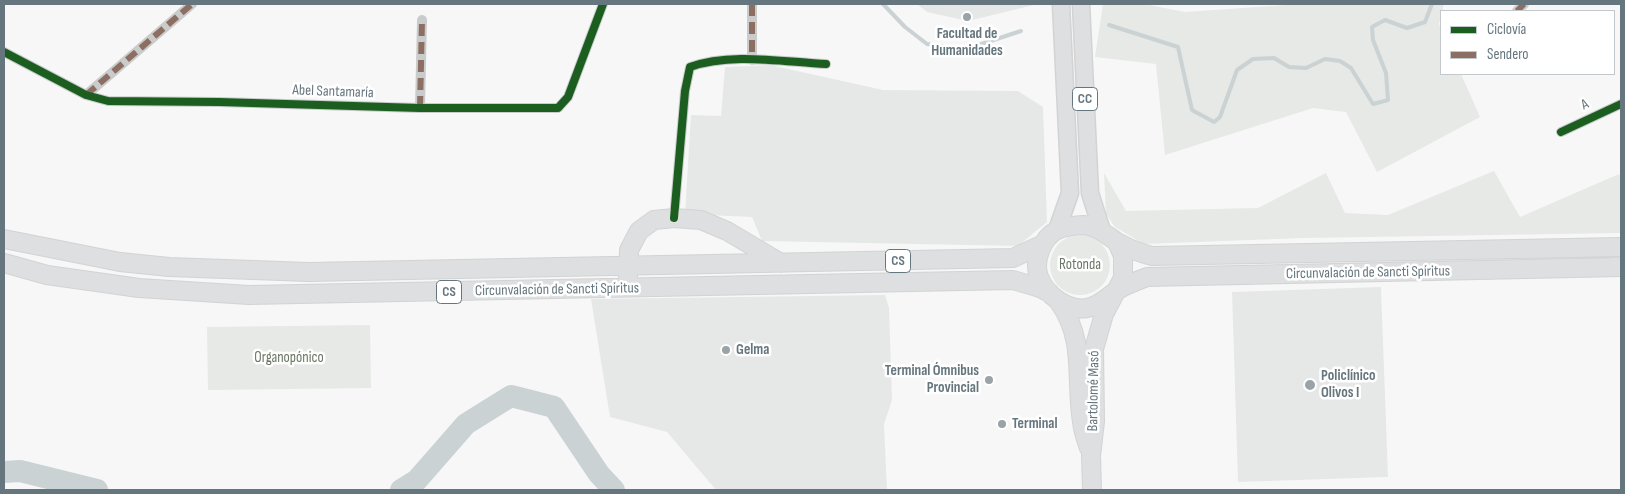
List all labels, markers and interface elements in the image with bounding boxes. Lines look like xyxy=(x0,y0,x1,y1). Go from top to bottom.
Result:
legend xyxy=(1440,10,1615,75)
marker: Facultad de Humanidades xyxy=(961,11,973,23)
text: Ciclovía xyxy=(1487,20,1526,39)
place label: Facultad de Humanidades xyxy=(931,25,1003,60)
text: Sendero xyxy=(1487,45,1528,64)
street label: Abel Santamaría xyxy=(292,82,374,102)
road number: CC xyxy=(1072,88,1098,110)
street label: A xyxy=(1578,95,1592,115)
road number: CS xyxy=(886,250,910,272)
park label: Rotonda xyxy=(1059,256,1101,274)
street label: Circunvalación de Sancti Spíritus xyxy=(1286,263,1450,283)
road number: CS xyxy=(436,280,462,304)
street label: Circunvalación de Sancti Spíritus xyxy=(475,280,639,300)
place label: Gelma xyxy=(736,341,769,359)
marker: Gelma xyxy=(720,344,732,356)
park label: Organopónico xyxy=(254,349,324,367)
street label: Bartolomé Masó xyxy=(1084,350,1104,432)
place label: Terminal Ómnibus Provincial xyxy=(885,362,979,397)
place label: Policlínico Olivos I xyxy=(1321,367,1376,402)
marker: Terminal Ómnibus Provincial xyxy=(983,374,995,386)
marker: Policlínico Olivos I xyxy=(1303,378,1317,392)
place label: Terminal xyxy=(1012,415,1058,433)
marker: Terminal xyxy=(996,418,1008,430)

